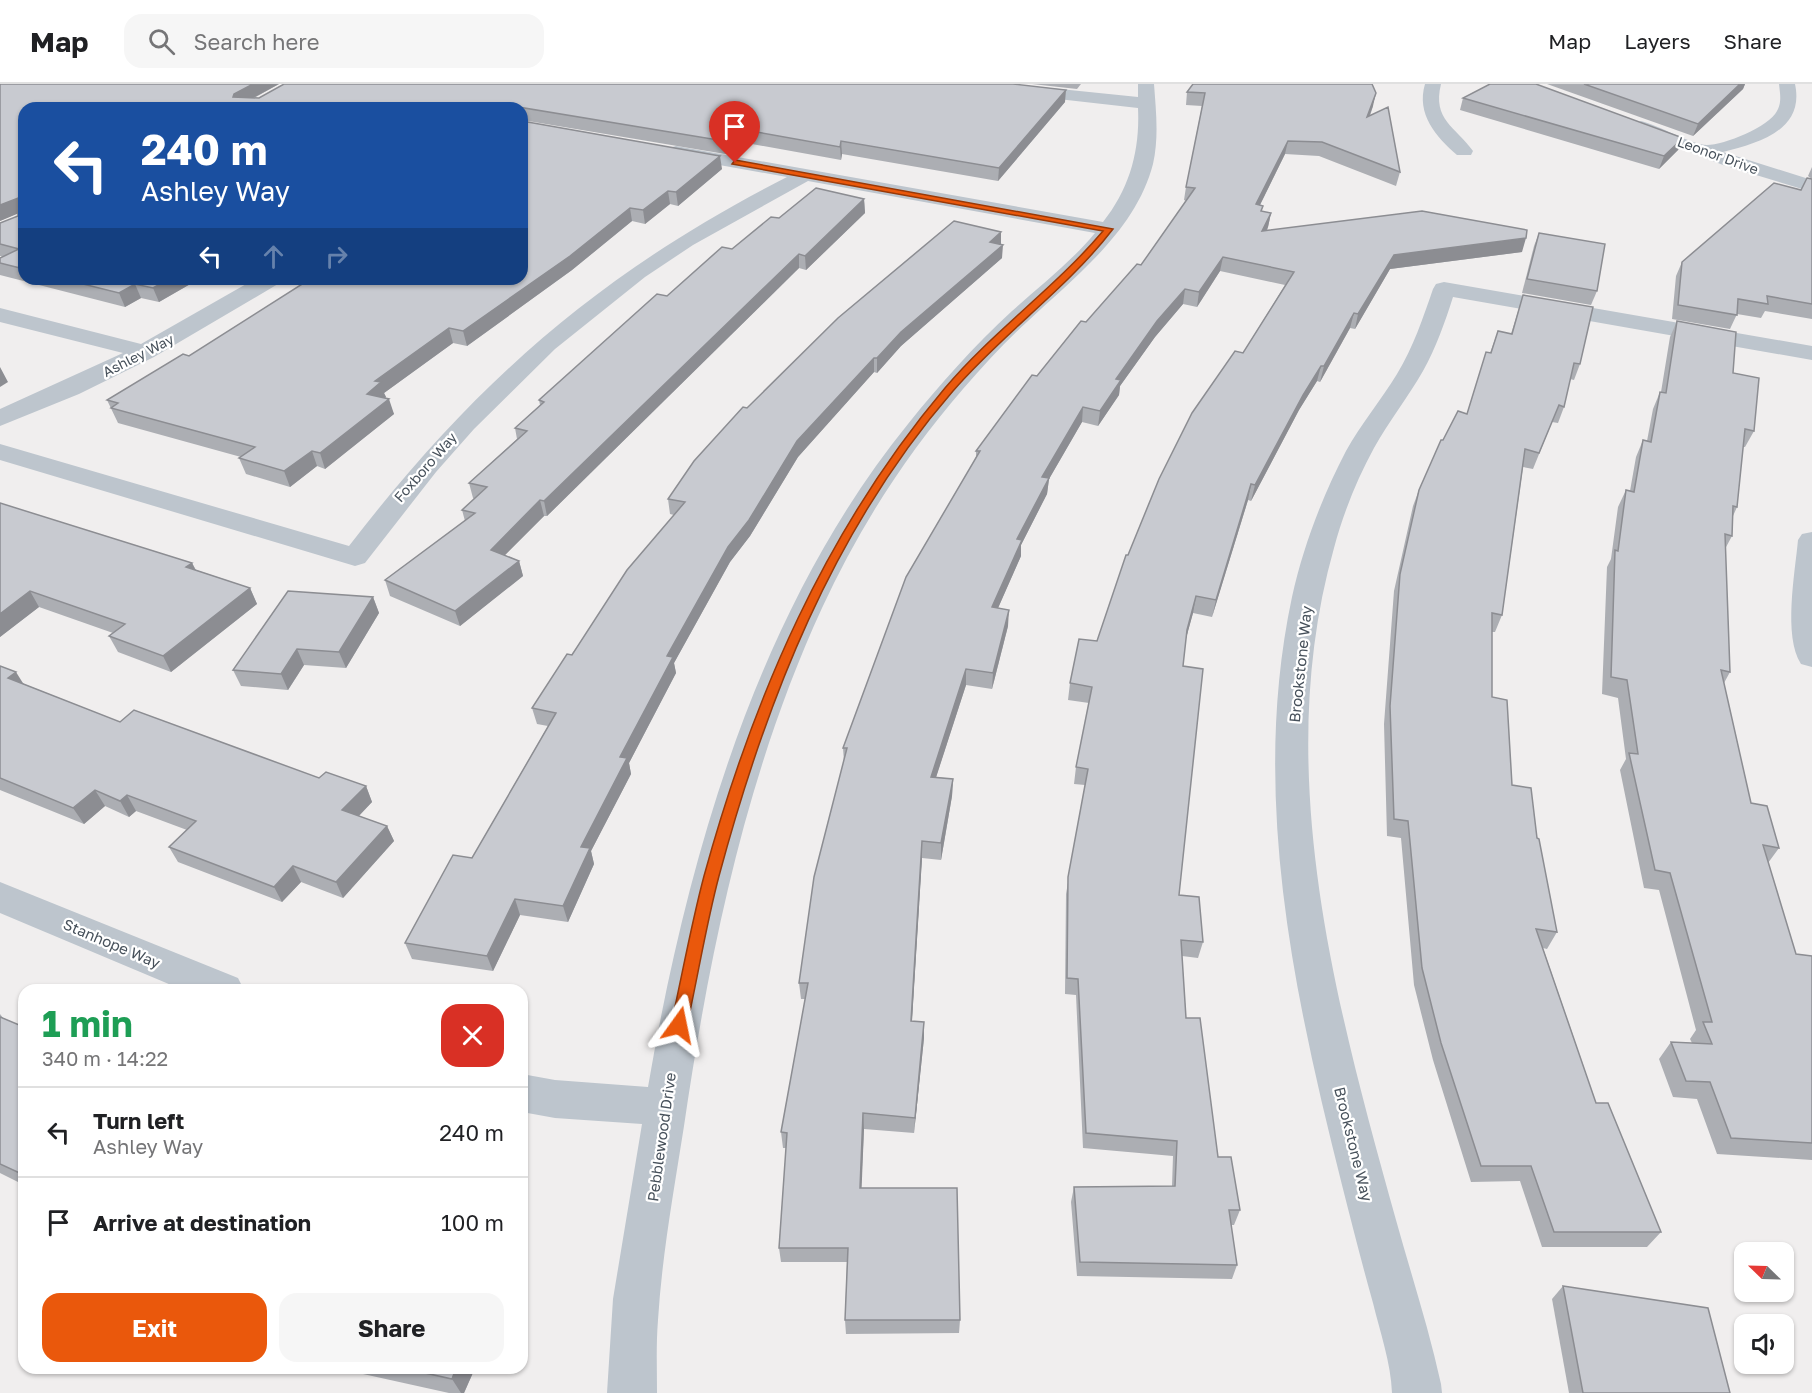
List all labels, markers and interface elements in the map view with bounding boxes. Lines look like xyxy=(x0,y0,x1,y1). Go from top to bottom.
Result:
search box xyxy=(124,14,544,68)
text: Map xyxy=(30,25,88,58)
icon: search xyxy=(145,25,178,58)
text: Search here xyxy=(193,28,319,55)
text: Map xyxy=(1548,28,1591,54)
text: Layers xyxy=(1624,28,1691,54)
text: Share xyxy=(1724,28,1782,54)
pin xyxy=(709,101,760,163)
icon: arrive xyxy=(718,110,751,143)
text: 240 m xyxy=(141,124,267,174)
icon: left xyxy=(42,126,120,204)
street label: Leonor Drive xyxy=(1675,132,1761,178)
text: Ashley Way xyxy=(141,175,290,207)
icon: left xyxy=(194,240,227,273)
icon: ahead xyxy=(257,240,290,273)
icon: right xyxy=(320,240,353,273)
street label: Ashley Way xyxy=(100,330,176,380)
street label: Foxboro Way xyxy=(390,429,460,505)
street label: Brookstone Way xyxy=(1285,604,1315,723)
street label: Stanhope Way xyxy=(61,915,164,972)
position arrow xyxy=(647,993,711,1057)
text: 1 min xyxy=(42,1002,133,1045)
button: close xyxy=(441,1004,504,1067)
text: 340 m · 14:22 xyxy=(42,1046,168,1070)
street label: Pebblewood Drive xyxy=(643,1071,679,1203)
street label: Brookstone Way xyxy=(1331,1085,1377,1204)
text: Turn left xyxy=(93,1107,184,1134)
icon: left xyxy=(42,1116,75,1149)
text: 240 m xyxy=(439,1119,504,1146)
text: Ashley Way xyxy=(93,1134,203,1158)
icon: arrive xyxy=(42,1206,75,1239)
text: Arrive at destination xyxy=(93,1209,311,1236)
text: 100 m xyxy=(441,1209,504,1236)
north arrow xyxy=(1734,1242,1794,1302)
map controls xyxy=(1734,1242,1794,1374)
button: Exit xyxy=(42,1293,267,1362)
button: Share xyxy=(279,1293,504,1362)
button: sound xyxy=(1734,1314,1794,1374)

